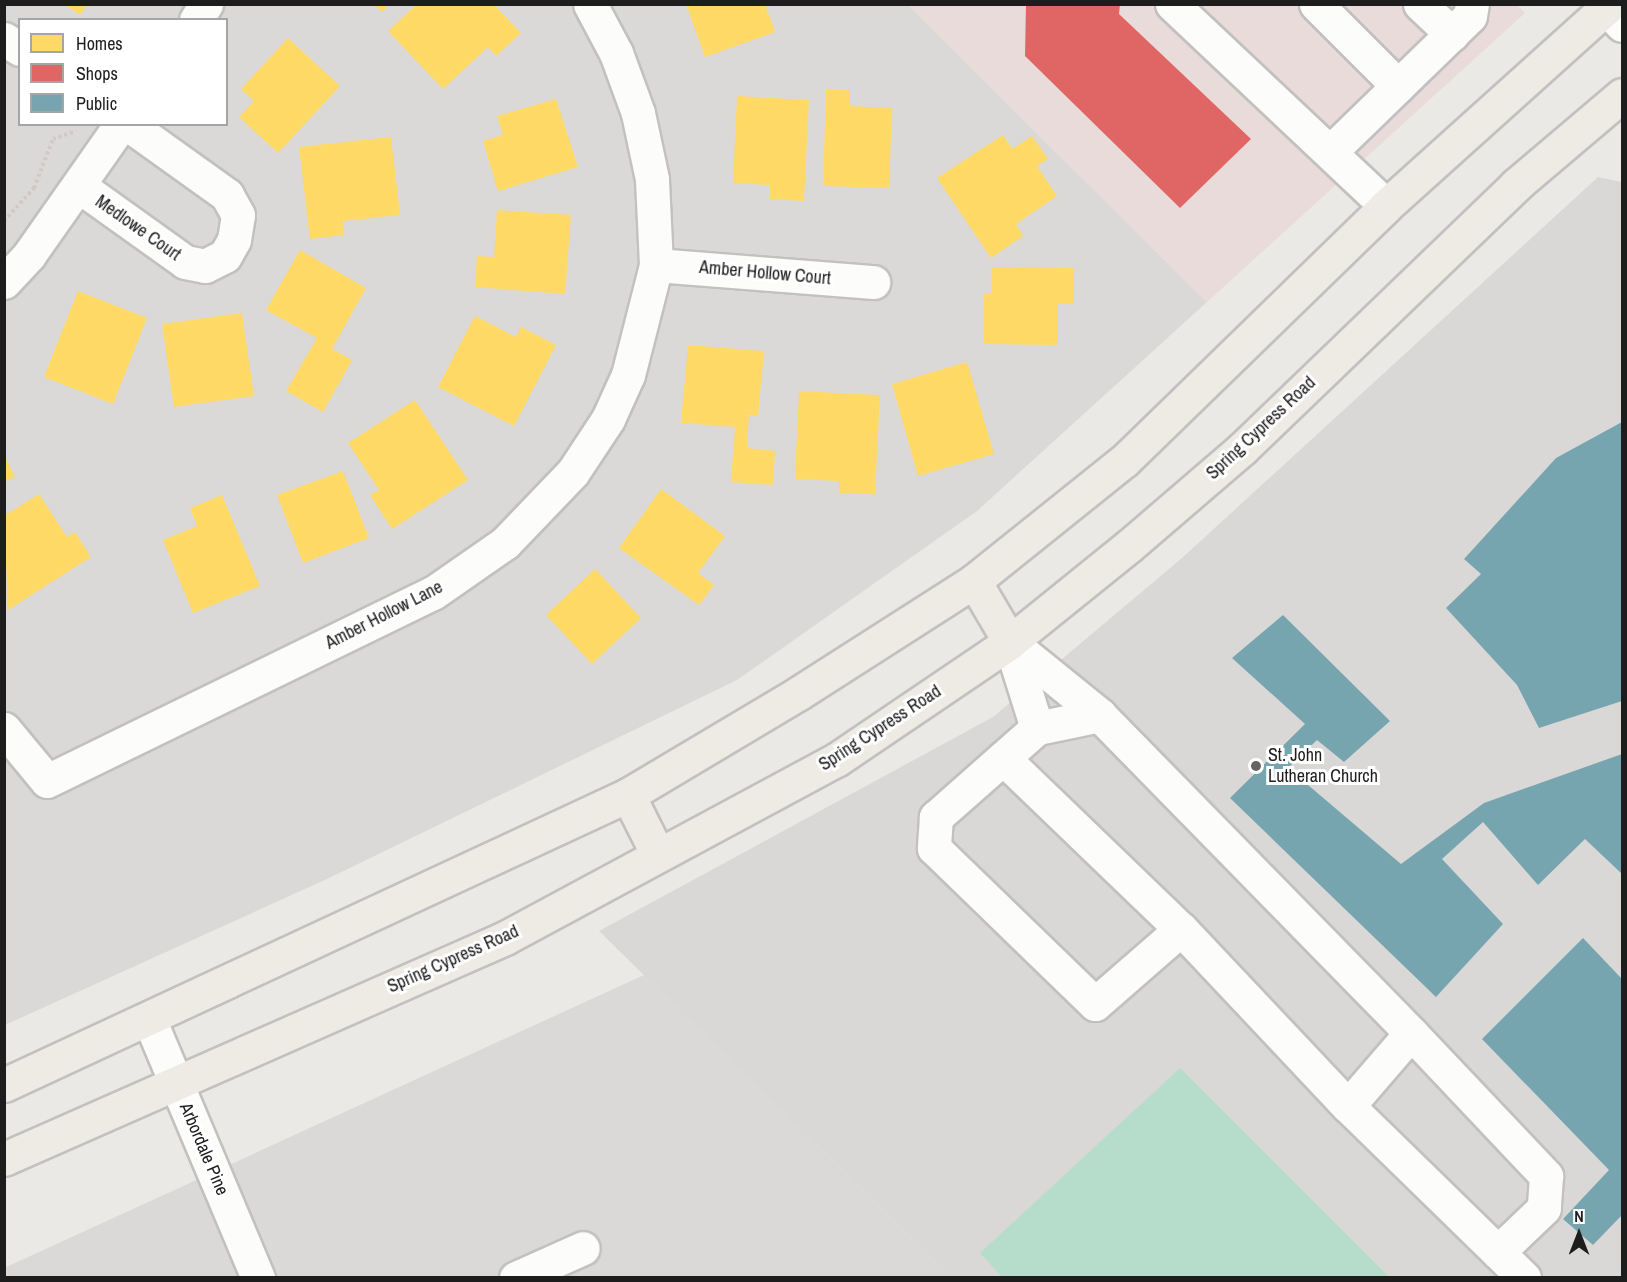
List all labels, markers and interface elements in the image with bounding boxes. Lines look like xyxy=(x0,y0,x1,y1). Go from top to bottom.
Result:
legend xyxy=(18,18,228,126)
text: Homes xyxy=(76,31,123,56)
text: Shops xyxy=(76,61,118,86)
text: Public xyxy=(76,91,117,116)
street label: Medlowe Court xyxy=(91,191,185,265)
street label: Amber Hollow Court xyxy=(698,256,832,290)
street label: Spring Cypress Road xyxy=(1202,372,1320,484)
street label: Amber Hollow Lane xyxy=(322,576,446,654)
street label: Spring Cypress Road xyxy=(815,681,945,775)
place label: St. John Lutheran Church xyxy=(1268,745,1378,788)
marker: St. John Lutheran Church xyxy=(1249,759,1263,773)
street label: Spring Cypress Road xyxy=(384,920,522,998)
street label: Arbordale Pine xyxy=(175,1099,233,1199)
north arrow xyxy=(1549,1204,1609,1264)
text: N xyxy=(1574,1205,1584,1227)

